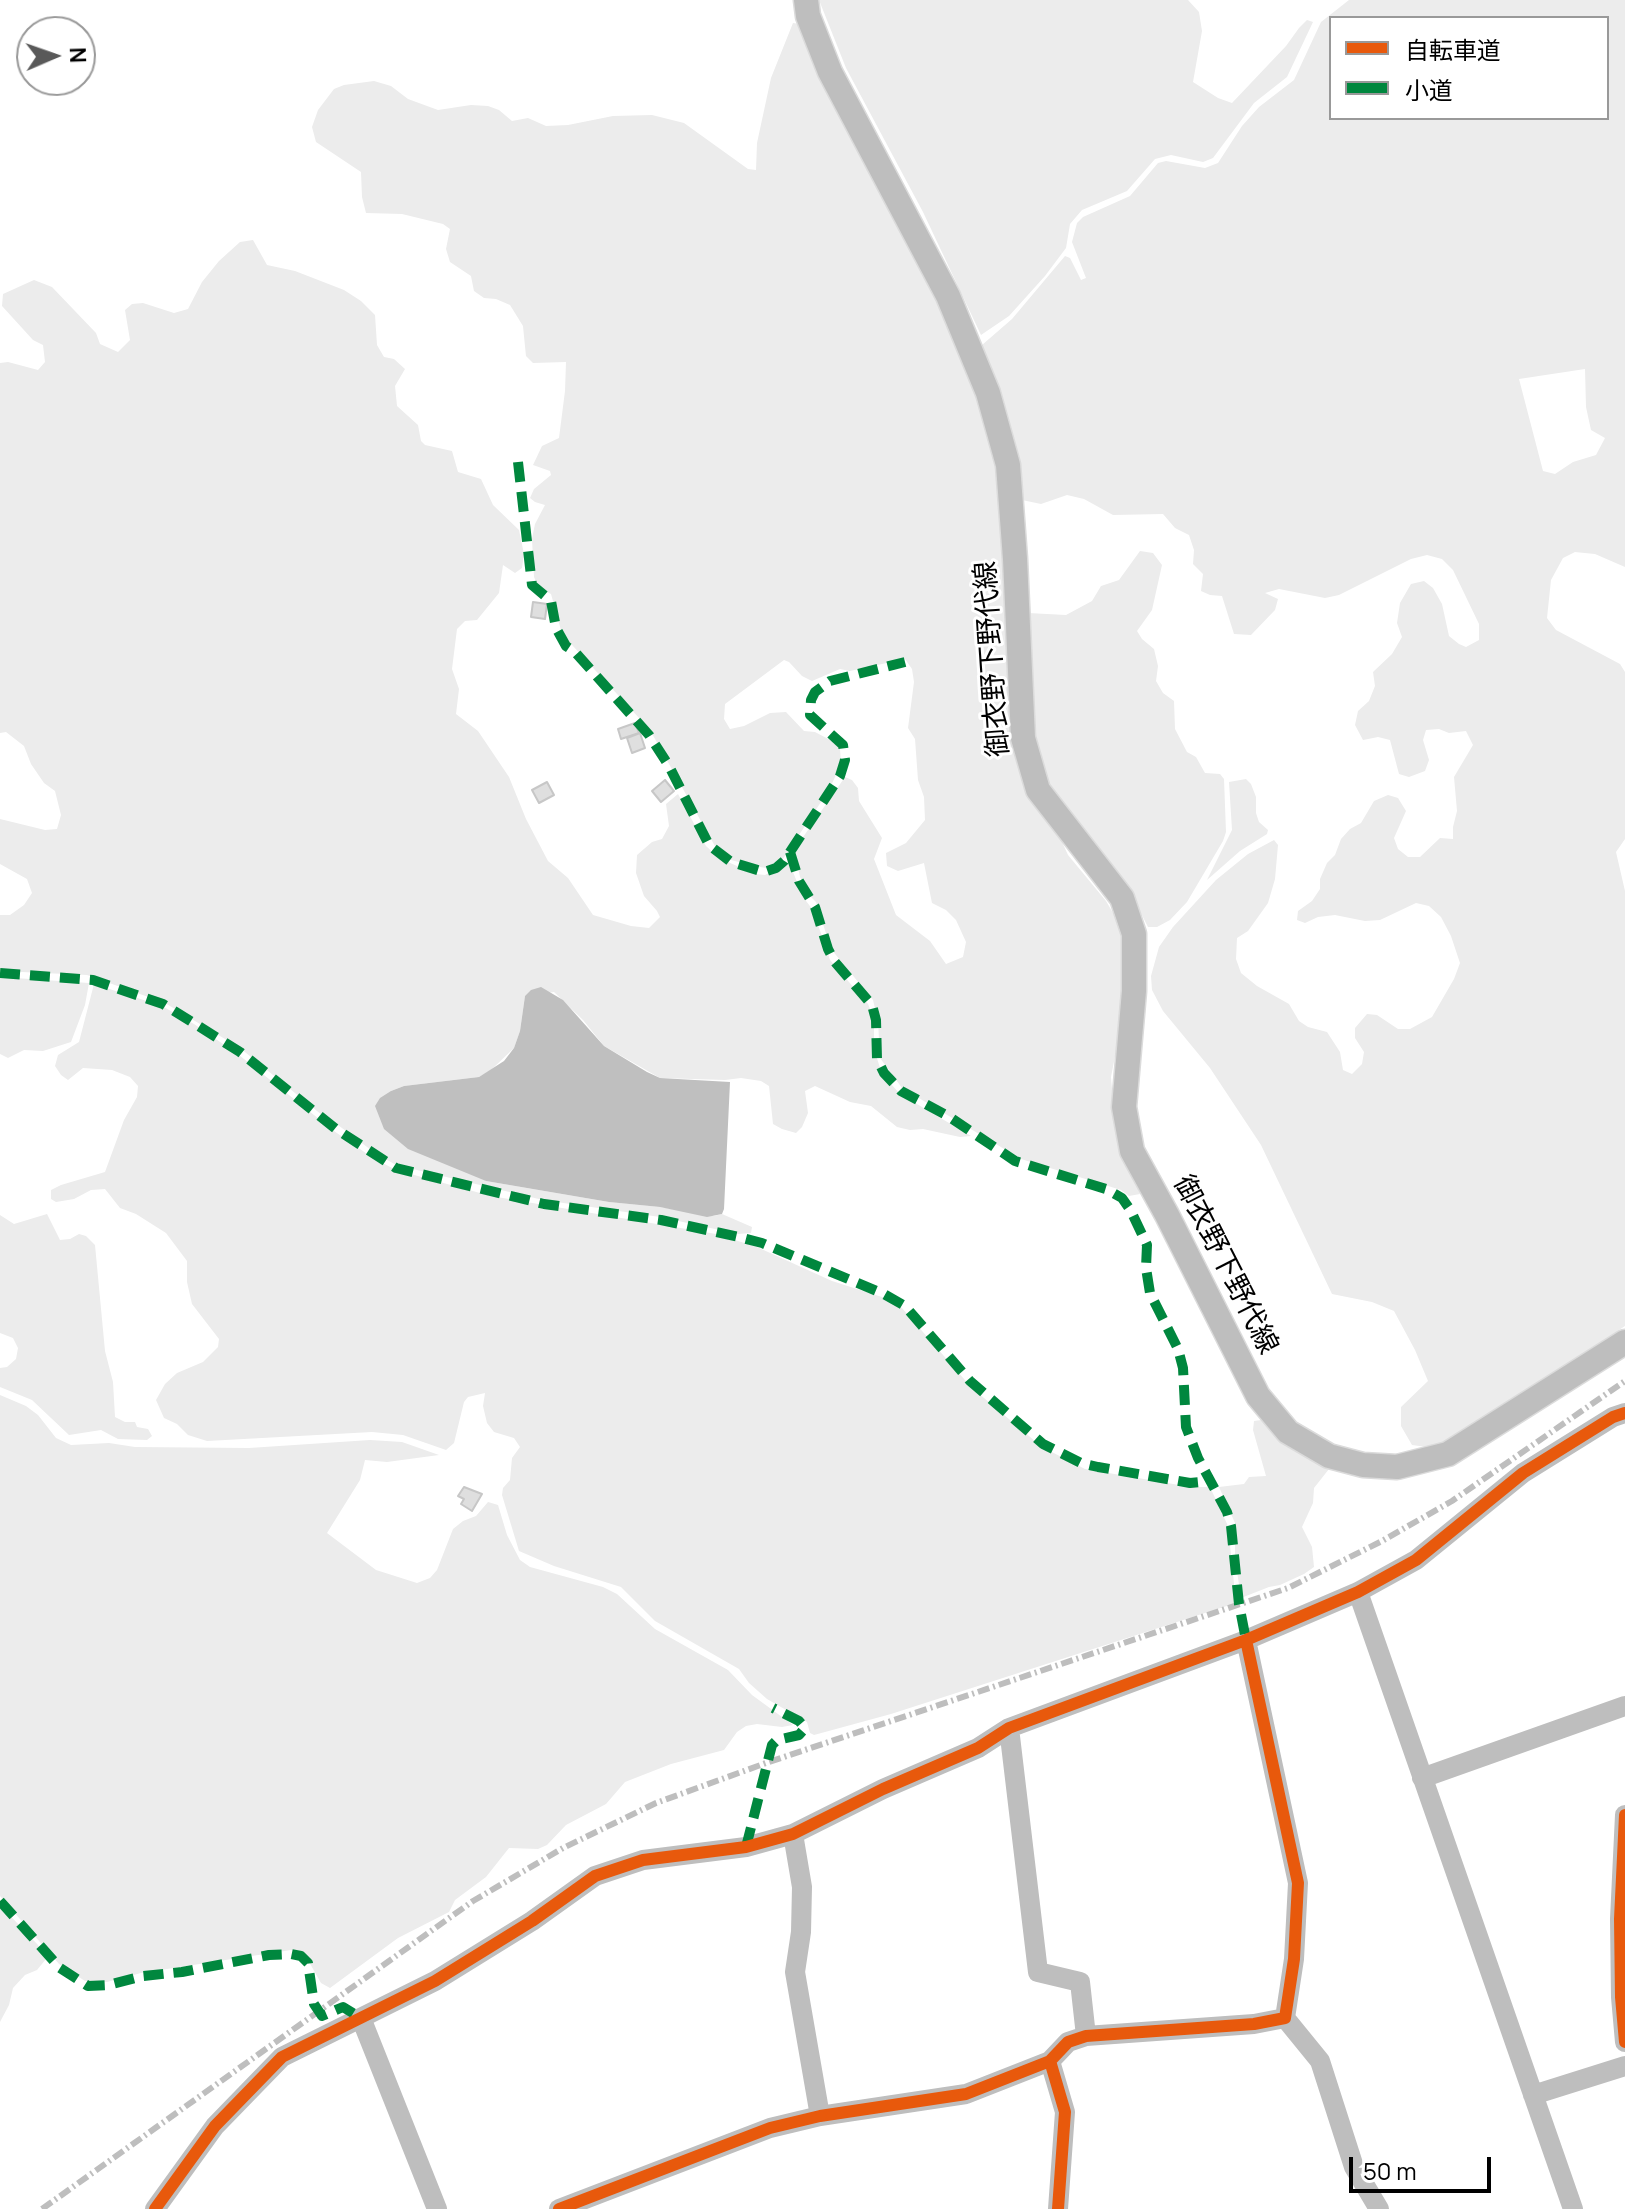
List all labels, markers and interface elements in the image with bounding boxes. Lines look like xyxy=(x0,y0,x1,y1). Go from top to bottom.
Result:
north arrow xyxy=(16,16,96,96)
legend xyxy=(1329,16,1609,120)
text: 自転車道 xyxy=(1405,33,1501,66)
text: N xyxy=(63,47,93,64)
text: 小道 xyxy=(1405,73,1453,106)
street label: 御衣野下野代線 xyxy=(969,560,1017,758)
street label: 御衣野下野代線 xyxy=(1166,1170,1284,1360)
scale bar xyxy=(1353,2141,1495,2191)
text: 50 m xyxy=(1363,2154,1417,2187)

